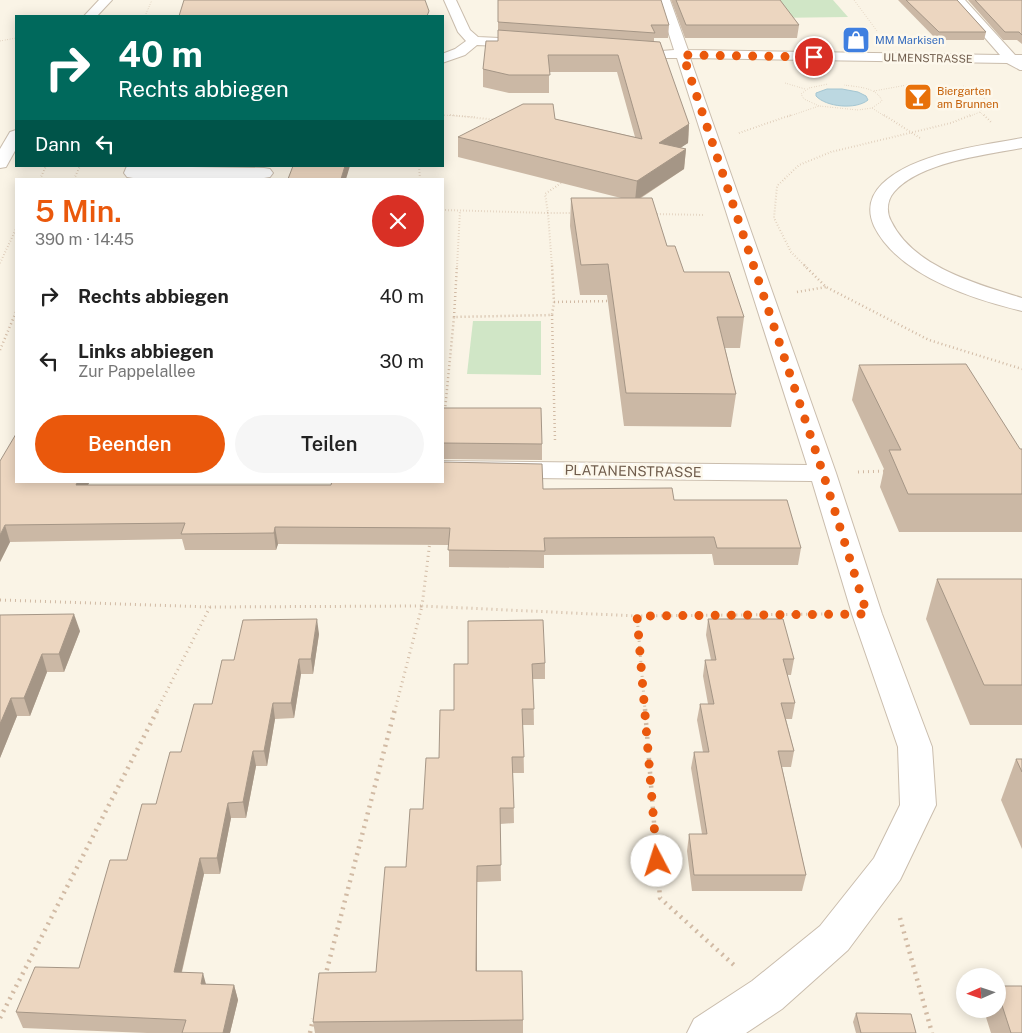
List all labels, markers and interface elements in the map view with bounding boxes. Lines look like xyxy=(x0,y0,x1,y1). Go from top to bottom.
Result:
shop icon: MM Markisen xyxy=(841,25,871,55)
text: 40 m xyxy=(118,34,203,75)
place label: MM Markisen xyxy=(875,34,944,46)
icon: right xyxy=(35,35,100,100)
pin xyxy=(793,36,835,78)
icon: arrive xyxy=(800,43,828,71)
street label: ULMENSTRASSE xyxy=(883,51,973,65)
text: Rechts abbiegen xyxy=(118,76,289,102)
bar icon: Biergarten am Brunnen xyxy=(903,82,933,112)
place label: Biergarten am Brunnen xyxy=(937,85,999,110)
icon: left xyxy=(91,130,119,158)
text: Dann xyxy=(35,133,81,155)
text: 5 Min. xyxy=(35,193,122,229)
button: close xyxy=(372,195,424,247)
text: 390 m · 14:45 xyxy=(35,230,134,249)
icon: right xyxy=(35,282,63,310)
text: Rechts abbiegen xyxy=(78,285,229,307)
text: 40 m xyxy=(379,285,424,307)
text: Links abbiegen xyxy=(78,340,214,362)
icon: left xyxy=(35,347,63,375)
text: 30 m xyxy=(379,350,424,372)
text: Zur Pappelallee xyxy=(78,362,195,381)
button: Beenden xyxy=(35,415,225,473)
button: Teilen xyxy=(235,415,424,473)
street label: PLATANENSTRASSE xyxy=(564,462,702,480)
position arrow xyxy=(630,834,682,886)
north arrow xyxy=(956,968,1006,1018)
map controls xyxy=(956,968,1006,1018)

